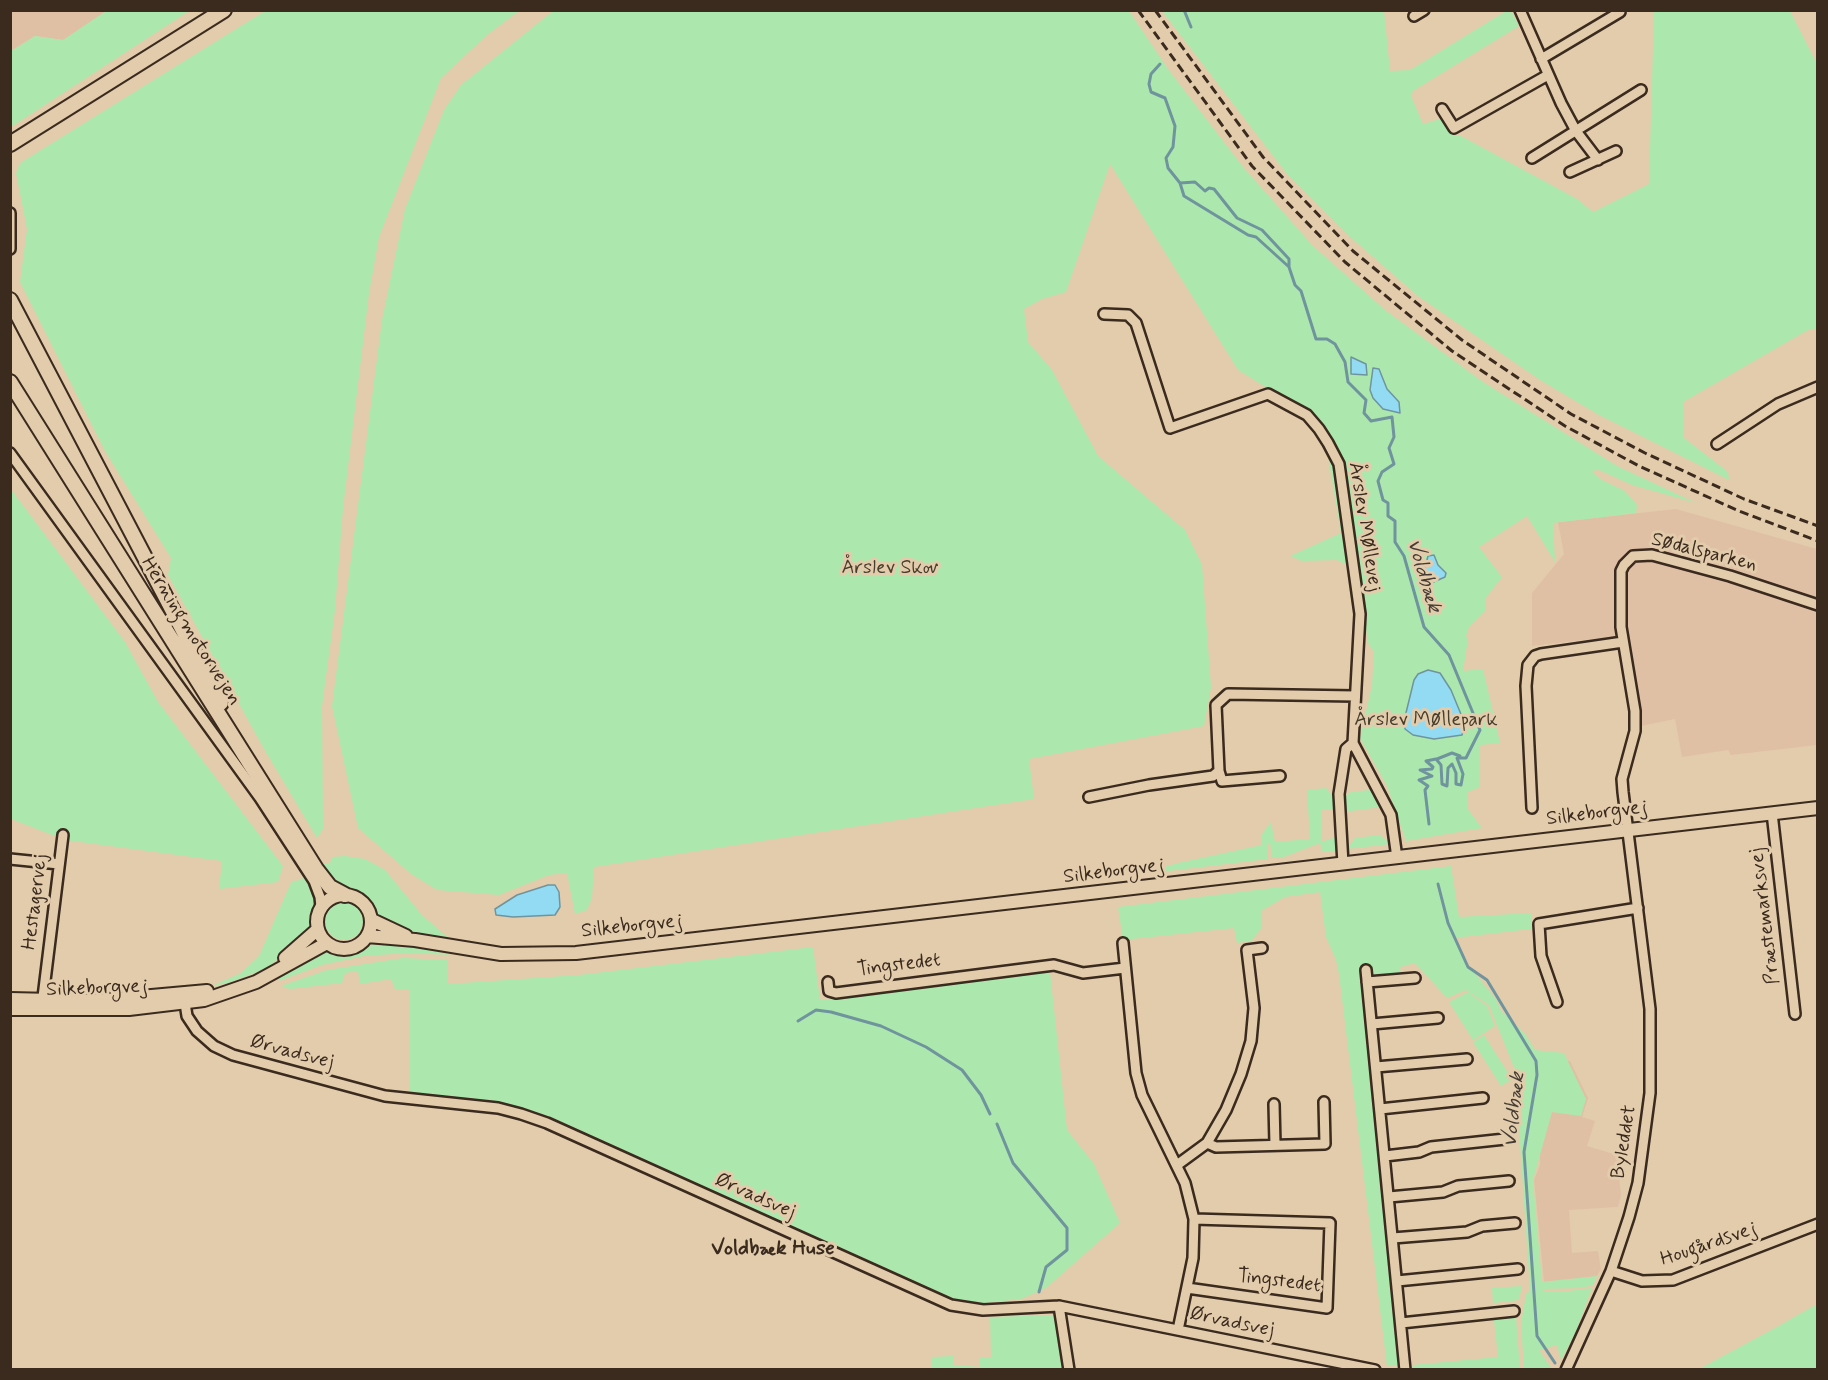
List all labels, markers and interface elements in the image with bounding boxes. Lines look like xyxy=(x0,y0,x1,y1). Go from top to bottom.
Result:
street label: Årslev Møllevej xyxy=(1342,460,1386,594)
street label: Sødalsparken xyxy=(1649,528,1759,578)
water label: Voldbæk xyxy=(1400,536,1446,616)
street label: Herningmotorvejen xyxy=(135,553,245,711)
park label: Årslev Skov xyxy=(842,557,938,581)
park label: Årslev Møllepark xyxy=(1354,709,1498,733)
street label: Silkeborgvej xyxy=(1545,796,1649,832)
street label: Præstemarksvej xyxy=(1746,846,1786,986)
street label: Hestagervej xyxy=(18,853,54,951)
street label: Silkeborgvej xyxy=(1062,854,1166,890)
street label: Silkeborgvej xyxy=(580,910,684,944)
street label: Tingstedet xyxy=(856,949,942,983)
street label: Silkeborgvej xyxy=(46,975,148,1003)
street label: Ørvadsvej xyxy=(248,1030,336,1076)
water label: Voldbæk xyxy=(1499,1071,1531,1149)
street label: Byleddet xyxy=(1607,1103,1643,1181)
street label: Ørvadsvej xyxy=(711,1169,799,1225)
street label: Hougårdsvej xyxy=(1657,1217,1761,1273)
district label: Voldbæk Huse xyxy=(711,1237,835,1263)
street label: Tingstedet xyxy=(1236,1265,1322,1299)
street label: Ørvadsvej xyxy=(1188,1302,1276,1344)

